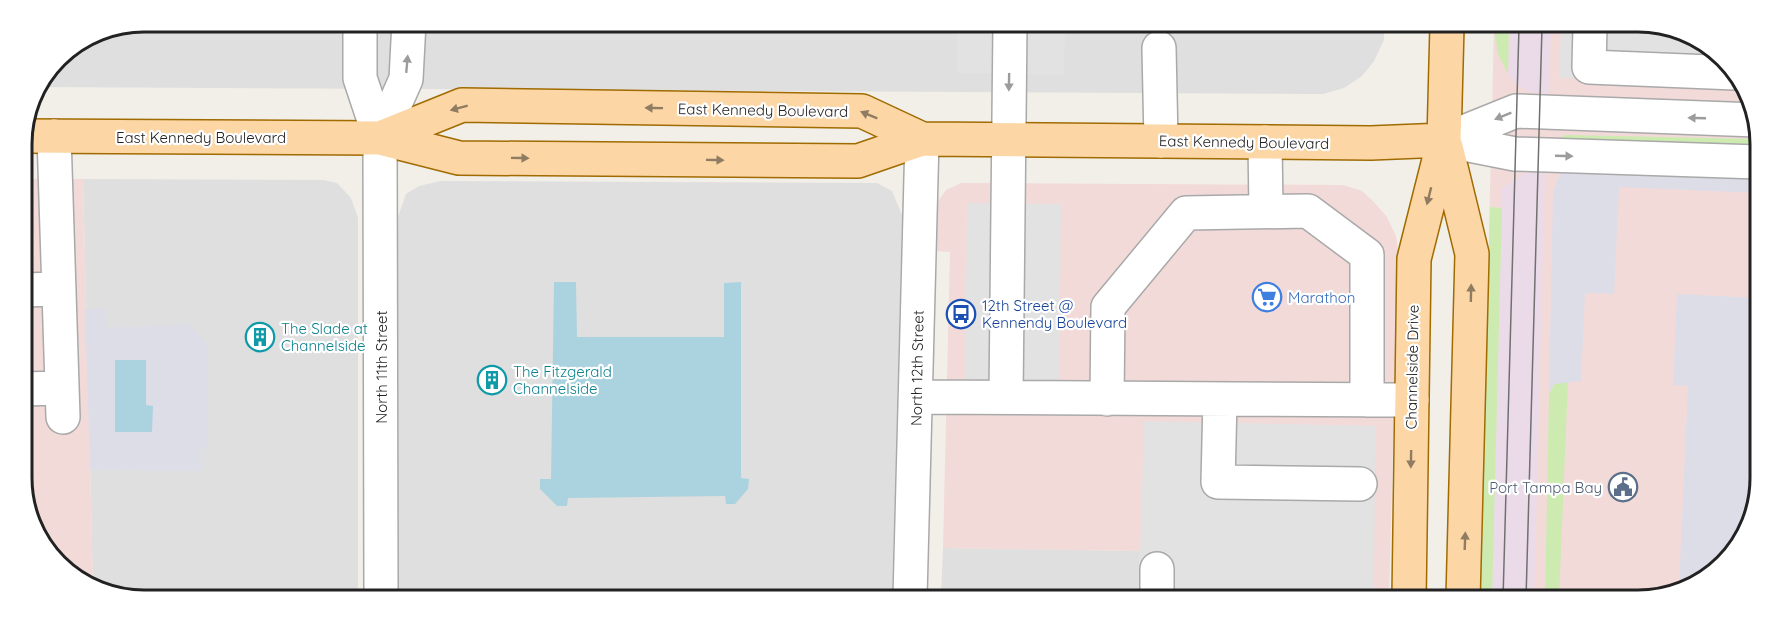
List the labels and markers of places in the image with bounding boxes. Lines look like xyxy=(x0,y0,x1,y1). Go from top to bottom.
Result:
supermarket icon: Marathon xyxy=(1251,281,1283,313)
place label: Marathon xyxy=(1288,288,1356,307)
place label: 12th Street @ Kennendy Boulevard xyxy=(982,296,1127,332)
bus stop icon: 12th Street @ Kennendy Boulevard xyxy=(945,298,977,330)
place label: The Slade at Channelside xyxy=(281,319,368,355)
building icon: The Slade at Channelside xyxy=(244,321,276,353)
place label: The Fitzgerald Channelside xyxy=(513,362,612,398)
building icon: The Fitzgerald Channelside xyxy=(476,364,508,396)
public building icon: Port Tampa Bay xyxy=(1607,471,1639,503)
place label: Port Tampa Bay xyxy=(1489,478,1602,497)

